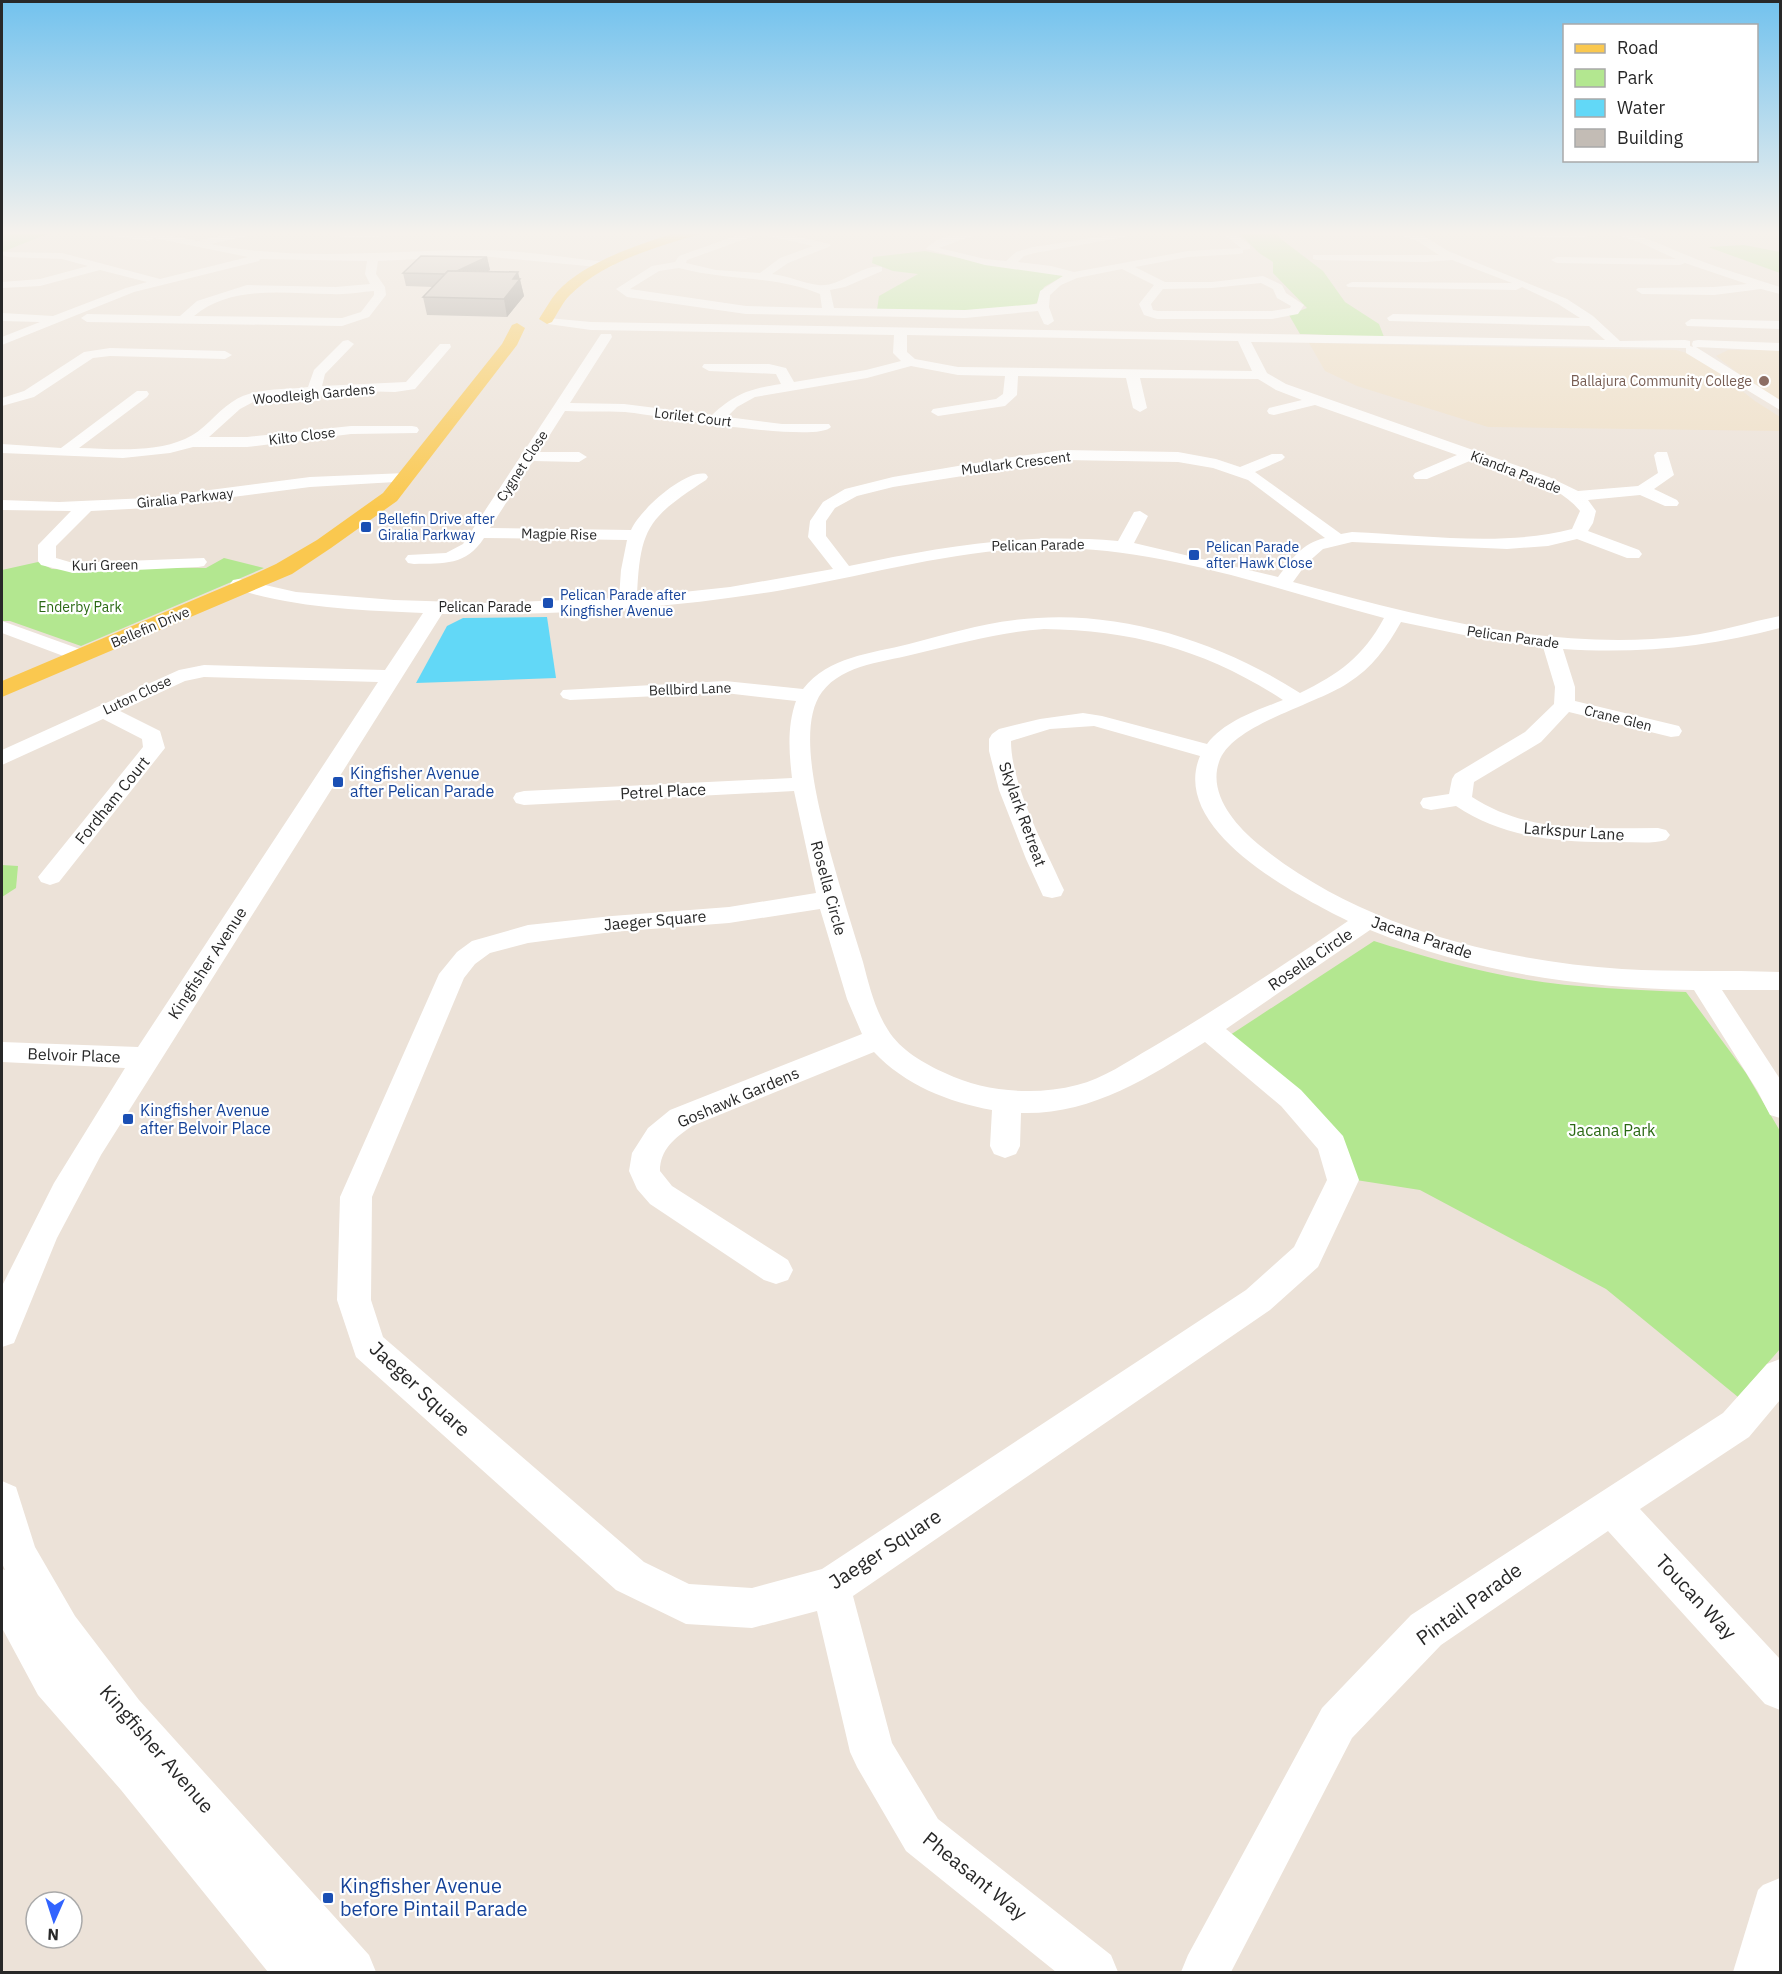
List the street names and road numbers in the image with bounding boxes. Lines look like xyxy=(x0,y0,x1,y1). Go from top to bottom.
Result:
street label: Woodleigh Gardens xyxy=(252,380,376,408)
street label: Lorilet Court xyxy=(653,403,733,431)
street label: Kilto Close xyxy=(268,423,337,449)
street label: Cygnet Close xyxy=(492,427,552,505)
street label: Kiandra Parade xyxy=(1468,446,1564,498)
street label: Mudlark Crescent xyxy=(960,447,1072,479)
street label: Giralia Parkway xyxy=(136,484,234,512)
street label: Magpie Rise xyxy=(521,524,597,544)
street label: Pelican Parade xyxy=(991,535,1085,555)
street label: Kuri Green xyxy=(71,555,139,575)
street label: Pelican Parade xyxy=(438,598,532,616)
street label: Bellefin Drive xyxy=(108,602,192,652)
street label: Pelican Parade xyxy=(1466,622,1561,652)
street label: Luton Close xyxy=(100,671,174,719)
street label: Bellbird Lane xyxy=(648,679,732,699)
street label: Crane Glen xyxy=(1582,701,1654,735)
street label: Fordham Court xyxy=(70,752,154,848)
street label: Skylark Retreat xyxy=(995,759,1051,869)
street label: Petrel Place xyxy=(620,779,707,803)
street label: Larkspur Lane xyxy=(1523,818,1625,845)
street label: Rosella Circle xyxy=(807,838,851,938)
street label: Kingfisher Avenue xyxy=(163,903,251,1023)
street label: Jaeger Square xyxy=(603,906,707,934)
street label: Jacana Parade xyxy=(1369,911,1475,963)
street label: Rosella Circle xyxy=(1264,923,1356,995)
street label: Belvoir Place xyxy=(27,1043,121,1067)
street label: Goshawk Gardens xyxy=(674,1062,802,1132)
street label: Jaeger Square xyxy=(364,1335,477,1442)
street label: Jaeger Square xyxy=(823,1502,946,1595)
street label: Toucan Way xyxy=(1650,1548,1743,1645)
street label: Pintail Parade xyxy=(1410,1556,1527,1651)
street label: Kingfisher Avenue xyxy=(94,1679,221,1819)
street label: Pheasant Way xyxy=(918,1825,1033,1926)

